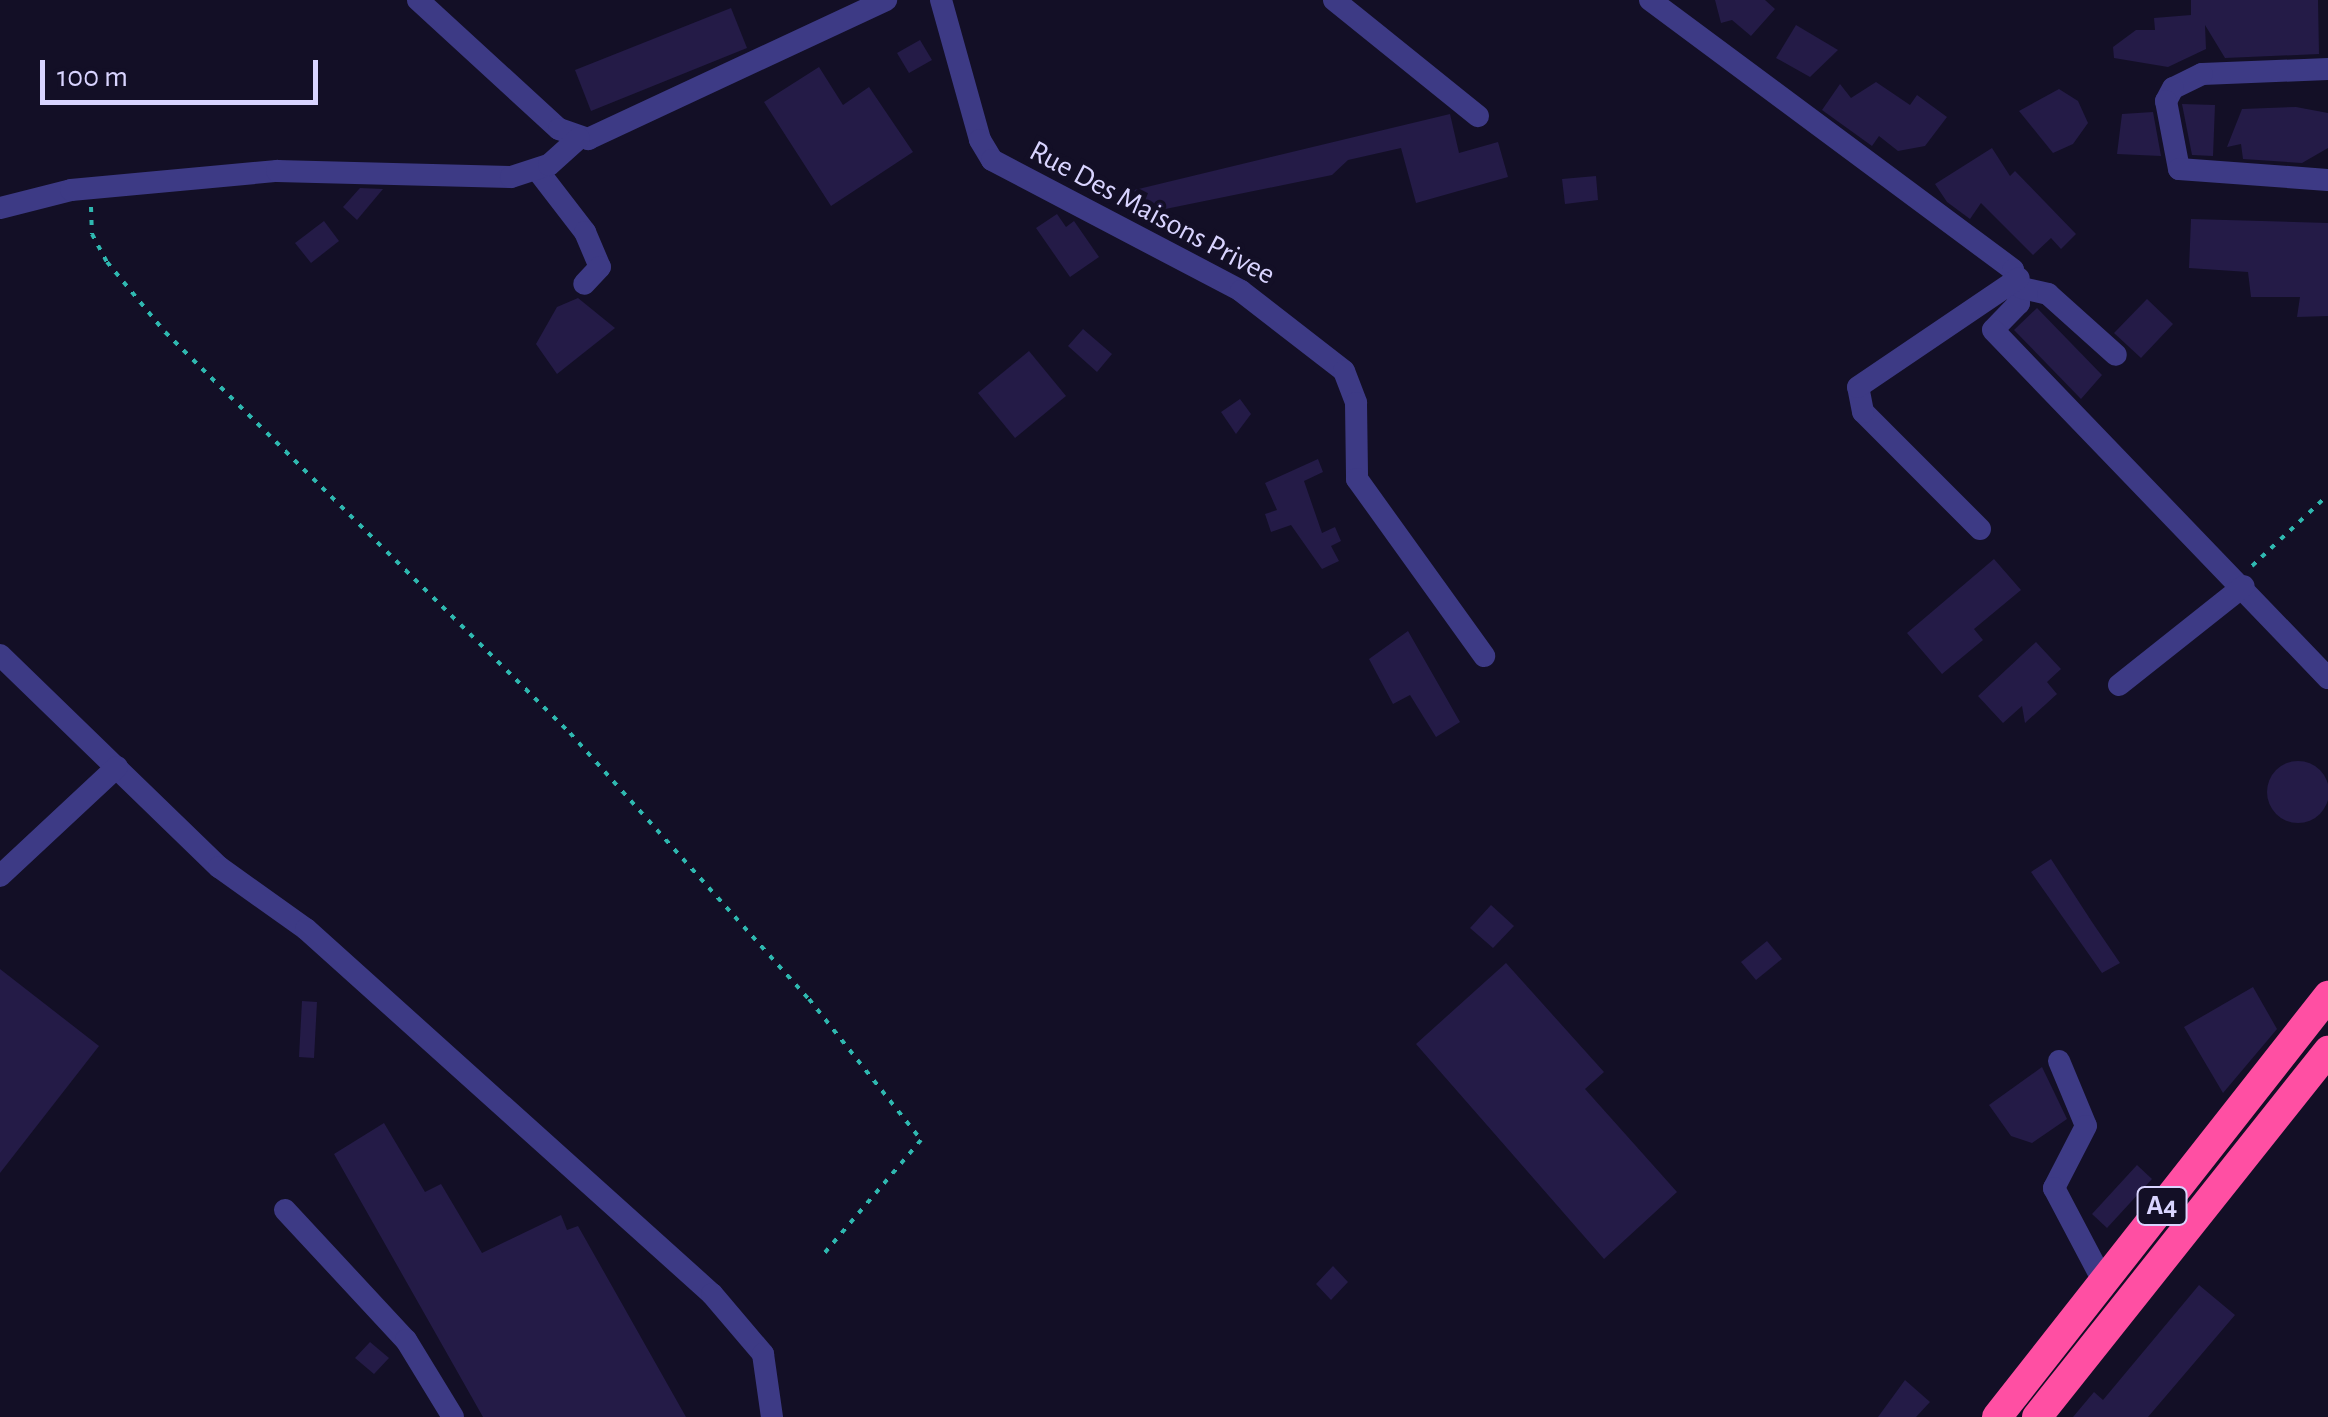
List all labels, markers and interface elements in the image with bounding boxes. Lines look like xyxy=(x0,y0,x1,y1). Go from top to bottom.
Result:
scale bar xyxy=(45,40,322,102)
text: 100 m xyxy=(57,62,128,92)
street label: Rue Des Maisons Privee xyxy=(1023,133,1281,293)
road number: A4 xyxy=(2134,1183,2190,1229)

